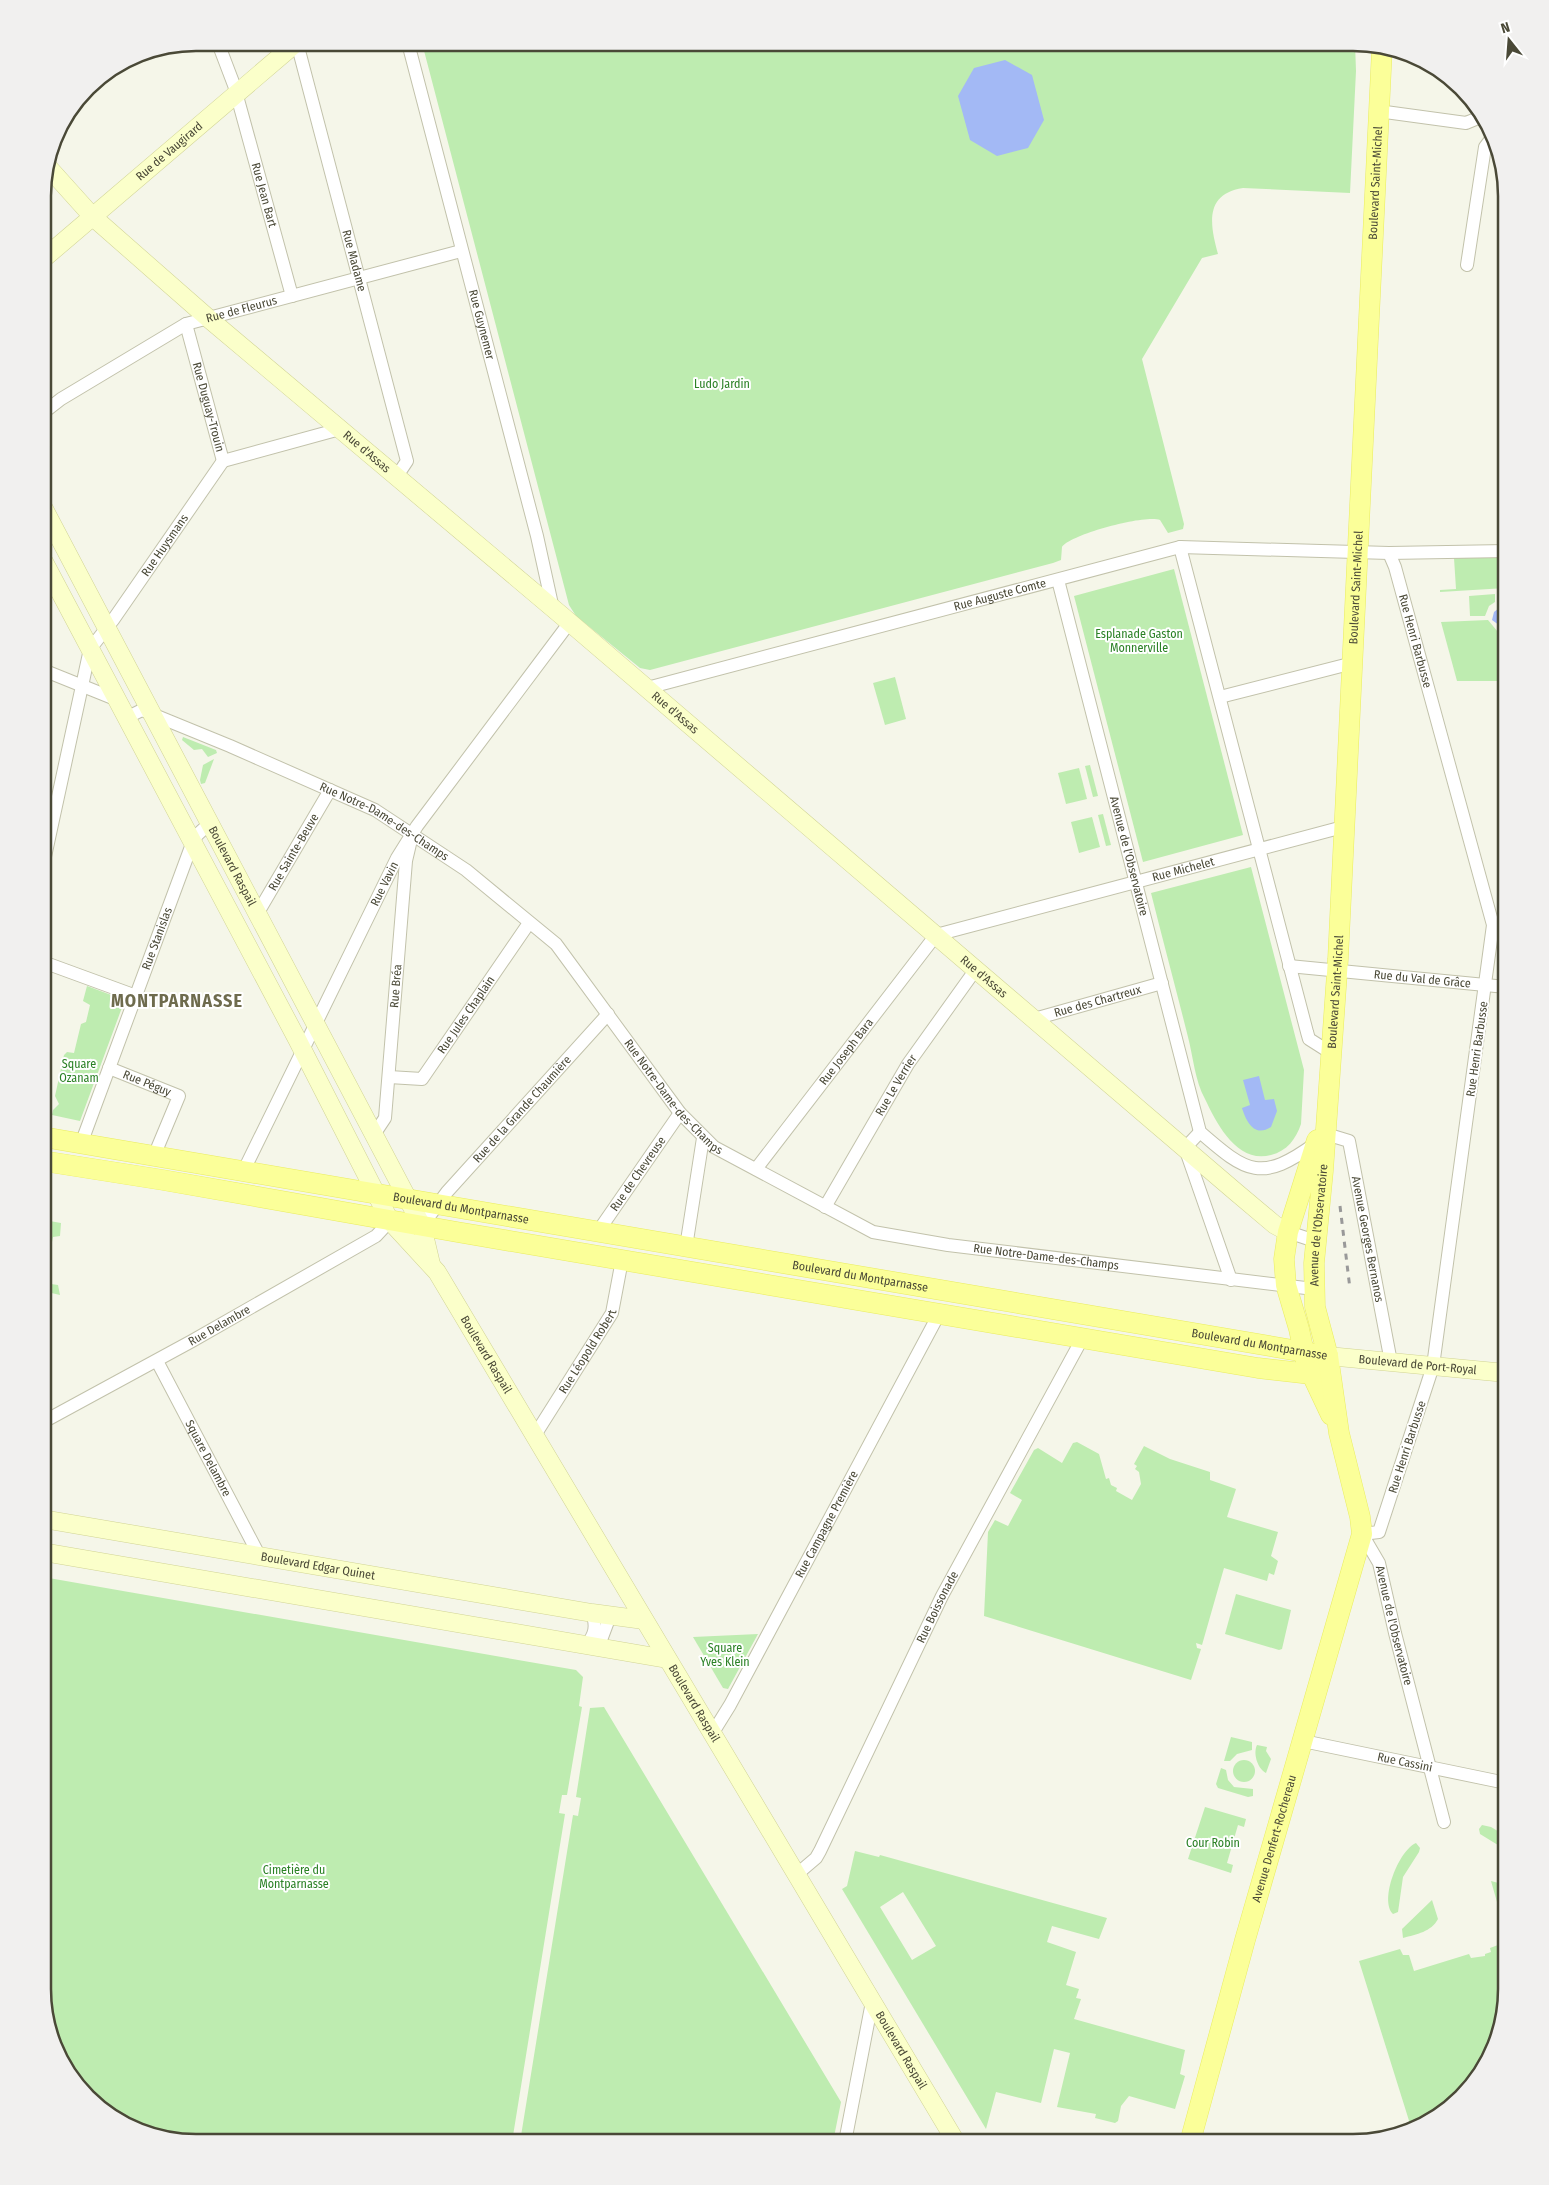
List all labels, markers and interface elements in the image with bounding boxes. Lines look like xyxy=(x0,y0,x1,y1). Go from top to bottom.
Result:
north arrow xyxy=(1484,15,1534,65)
text: N xyxy=(1499,19,1512,37)
street label: Rue de Vaugirard xyxy=(133,119,205,184)
street label: Boulevard Saint-Michel xyxy=(1366,126,1385,240)
street label: Rue Jean Bart xyxy=(249,161,280,229)
street label: Rue Madame xyxy=(339,228,369,293)
street label: Rue Guynemer xyxy=(466,288,498,362)
street label: Rue de Fleurus xyxy=(204,293,279,325)
street label: Rue Duguay-Trouin xyxy=(190,361,227,453)
park label: Ludo Jardin xyxy=(694,377,750,391)
street label: Rue d'Assas xyxy=(340,428,393,476)
street label: Rue Huysmans xyxy=(138,512,191,579)
street label: Boulevard Saint-Michel xyxy=(1346,530,1366,645)
street label: Rue Auguste Comte xyxy=(952,576,1048,614)
street label: Rue Henri Barbusse xyxy=(1396,593,1435,690)
park label: Esplanade Gaston Monnerville xyxy=(1095,627,1183,655)
street label: Rue d'Assas xyxy=(649,689,702,737)
street label: Rue Notre-Dame-des-Champs xyxy=(318,779,451,864)
street label: Avenue de l'Observatoire xyxy=(1107,795,1151,917)
street label: Rue Sainte-Beuve xyxy=(265,811,322,893)
street label: Boulevard Raspail xyxy=(206,824,259,908)
street label: Rue Michelet xyxy=(1151,854,1216,884)
street label: Rue Vavin xyxy=(368,859,401,908)
street label: Rue Stanislas xyxy=(139,905,175,972)
street label: Boulevard Saint-Michel xyxy=(1325,935,1346,1049)
street label: Rue d'Assas xyxy=(957,953,1010,1001)
street label: Rue Bréa xyxy=(387,964,405,1008)
street label: Rue du Val de Grâce xyxy=(1373,967,1471,991)
street label: Rue Jules Chaplain xyxy=(435,973,498,1056)
street label: Rue des Chartreux xyxy=(1053,982,1143,1020)
district label: MONTPARNASSE xyxy=(111,990,243,1012)
street label: Rue Henri Barbusse xyxy=(1463,1000,1491,1098)
street label: Rue Joseph Bara xyxy=(816,1016,876,1088)
street label: Rue Notre-Dame-des-Champs xyxy=(621,1036,725,1157)
street label: Rue Le Verrier xyxy=(872,1051,920,1118)
street label: Rue de la Grande Chaumière xyxy=(470,1053,574,1165)
park label: Square Ozanam xyxy=(59,1057,99,1085)
street label: Rue Péguy xyxy=(121,1067,174,1099)
street label: Rue de Chevreuse xyxy=(607,1134,669,1214)
street label: Avenue de l'Observatoire xyxy=(1307,1164,1330,1287)
street label: Avenue Georges Bernanos xyxy=(1349,1175,1387,1303)
street label: Boulevard du Montparnasse xyxy=(392,1190,530,1227)
street label: Rue Notre-Dame-des-Champs xyxy=(973,1241,1120,1273)
street label: Boulevard du Montparnasse xyxy=(791,1258,929,1295)
street label: Rue Delambre xyxy=(186,1302,253,1349)
street label: Rue Léopold Robert xyxy=(556,1308,620,1396)
street label: Boulevard Raspail xyxy=(458,1313,515,1396)
street label: Boulevard du Montparnasse xyxy=(1190,1326,1329,1363)
street label: Boulevard de Port-Royal xyxy=(1358,1352,1477,1377)
street label: Rue Henri Barbusse xyxy=(1385,1399,1429,1495)
street label: Square Delambre xyxy=(182,1418,234,1499)
street label: Rue Campagne Première xyxy=(792,1468,861,1580)
street label: Boulevard Edgar Quinet xyxy=(260,1549,376,1583)
street label: Avenue de l'Observatoire xyxy=(1373,1564,1415,1687)
street label: Rue Boissonade xyxy=(914,1569,961,1645)
park label: Square Yves Klein xyxy=(700,1641,750,1669)
street label: Boulevard Raspail xyxy=(666,1662,723,1745)
street label: Rue Cassini xyxy=(1376,1750,1434,1775)
street label: Avenue Denfert-Rochereau xyxy=(1249,1773,1299,1904)
park label: Cour Robin xyxy=(1186,1836,1240,1850)
park label: Cimetière du Montparnasse xyxy=(259,1863,329,1891)
street label: Boulevard Raspail xyxy=(873,2009,930,2092)

